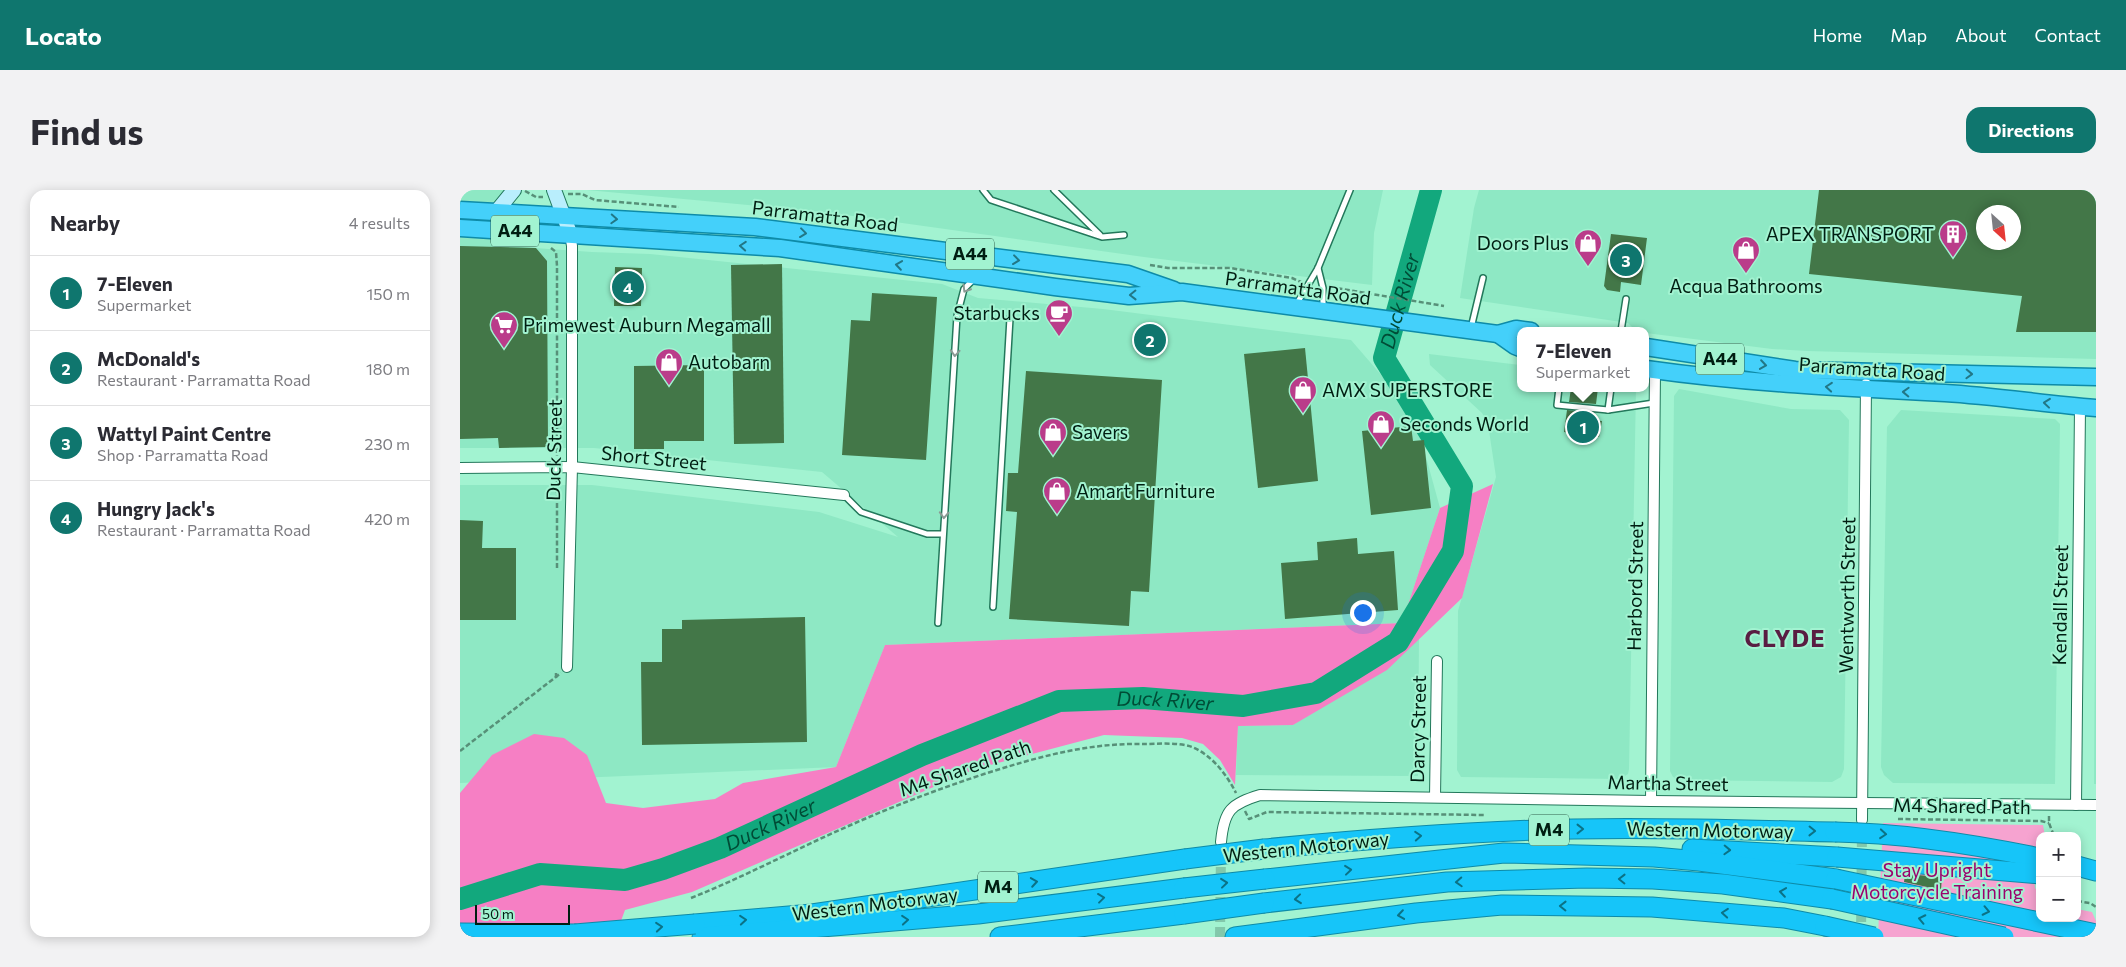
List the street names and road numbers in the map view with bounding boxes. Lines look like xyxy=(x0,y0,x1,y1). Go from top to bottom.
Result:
street label: Parramatta Road xyxy=(751,195,899,236)
road number: A44 xyxy=(491,216,539,246)
road number: A44 xyxy=(946,239,994,270)
street label: Parramatta Road xyxy=(1224,266,1372,309)
road number: A44 xyxy=(1696,343,1744,374)
street label: Parramatta Road xyxy=(1798,352,1946,385)
street label: Duck Street xyxy=(541,399,566,501)
street label: Short Street xyxy=(600,441,708,475)
street label: Wentworth Street xyxy=(1834,516,1859,673)
street label: Harbord Street xyxy=(1622,521,1647,651)
street label: Kendall Street xyxy=(2047,544,2072,666)
street label: Darcy Street xyxy=(1405,675,1430,783)
street label: M4 Shared Path xyxy=(896,734,1034,801)
street label: Martha Street xyxy=(1607,770,1729,795)
street label: M4 Shared Path xyxy=(1893,793,2031,818)
road number: M4 xyxy=(1529,814,1569,846)
street label: Western Motorway xyxy=(1626,817,1794,842)
street label: Western Motorway xyxy=(1222,826,1390,867)
road number: M4 xyxy=(978,872,1018,902)
street label: Western Motorway xyxy=(791,882,959,925)

